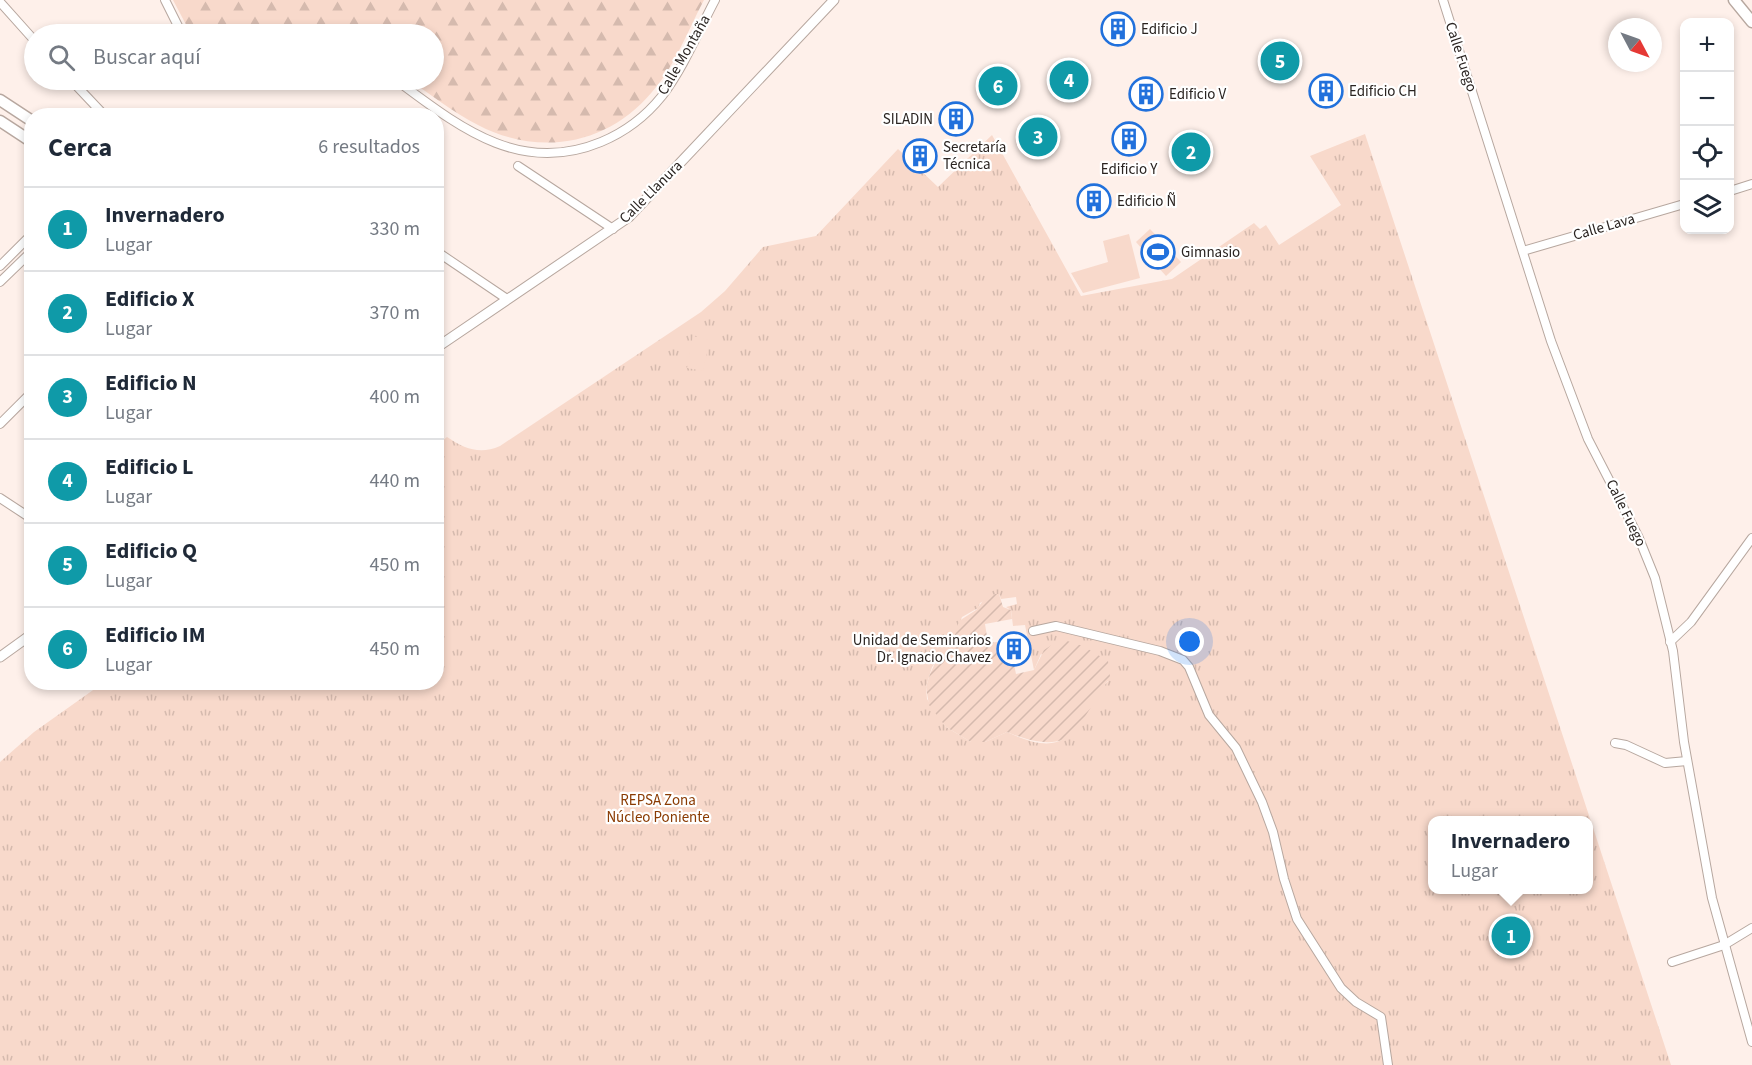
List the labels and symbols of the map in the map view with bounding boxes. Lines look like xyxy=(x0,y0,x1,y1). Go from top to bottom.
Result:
street label: Calle Montaña xyxy=(653,11,715,99)
building icon: Edificio J xyxy=(1100,11,1136,47)
north arrow xyxy=(1608,18,1662,72)
place label: Edificio J xyxy=(1141,19,1198,40)
street label: Calle Fuego xyxy=(1440,19,1482,95)
pin: 5 xyxy=(1260,38,1300,84)
pin: 4 xyxy=(1050,58,1088,103)
pin: 6 xyxy=(978,64,1018,109)
building icon: Edificio CH xyxy=(1308,73,1344,109)
building icon: Edificio V xyxy=(1128,76,1164,112)
place label: Edificio CH xyxy=(1349,81,1417,102)
place label: Edificio V xyxy=(1169,84,1227,105)
building icon: SILADIN xyxy=(938,101,974,137)
place label: SILADIN xyxy=(883,109,933,130)
pin: 3 xyxy=(1018,114,1058,160)
building icon: Edificio Y xyxy=(1111,121,1147,157)
pin: 2 xyxy=(1172,130,1210,174)
place label: Secretaría Técnica xyxy=(943,137,1006,175)
building icon: Secretaría Técnica xyxy=(902,138,938,174)
street label: Calle Llanura xyxy=(615,156,687,228)
place label: Edificio Y xyxy=(1101,159,1158,180)
building icon: Edificio Ñ xyxy=(1076,183,1112,219)
place label: Edificio Ñ xyxy=(1117,191,1176,212)
street label: Calle Lava xyxy=(1571,208,1637,246)
sports icon: Gimnasio xyxy=(1140,234,1176,270)
place label: Gimnasio xyxy=(1181,242,1240,263)
street label: Calle Fuego xyxy=(1601,476,1651,550)
your location xyxy=(1175,627,1204,656)
place label: Unidad de Seminarios Dr. Ignacio Chavez xyxy=(853,630,991,668)
building icon: Unidad de Seminarios Dr. Ignacio Chavez xyxy=(996,631,1032,667)
park label: REPSA Zona Núcleo Poniente xyxy=(606,790,710,828)
pin: 1 xyxy=(1492,914,1530,958)

